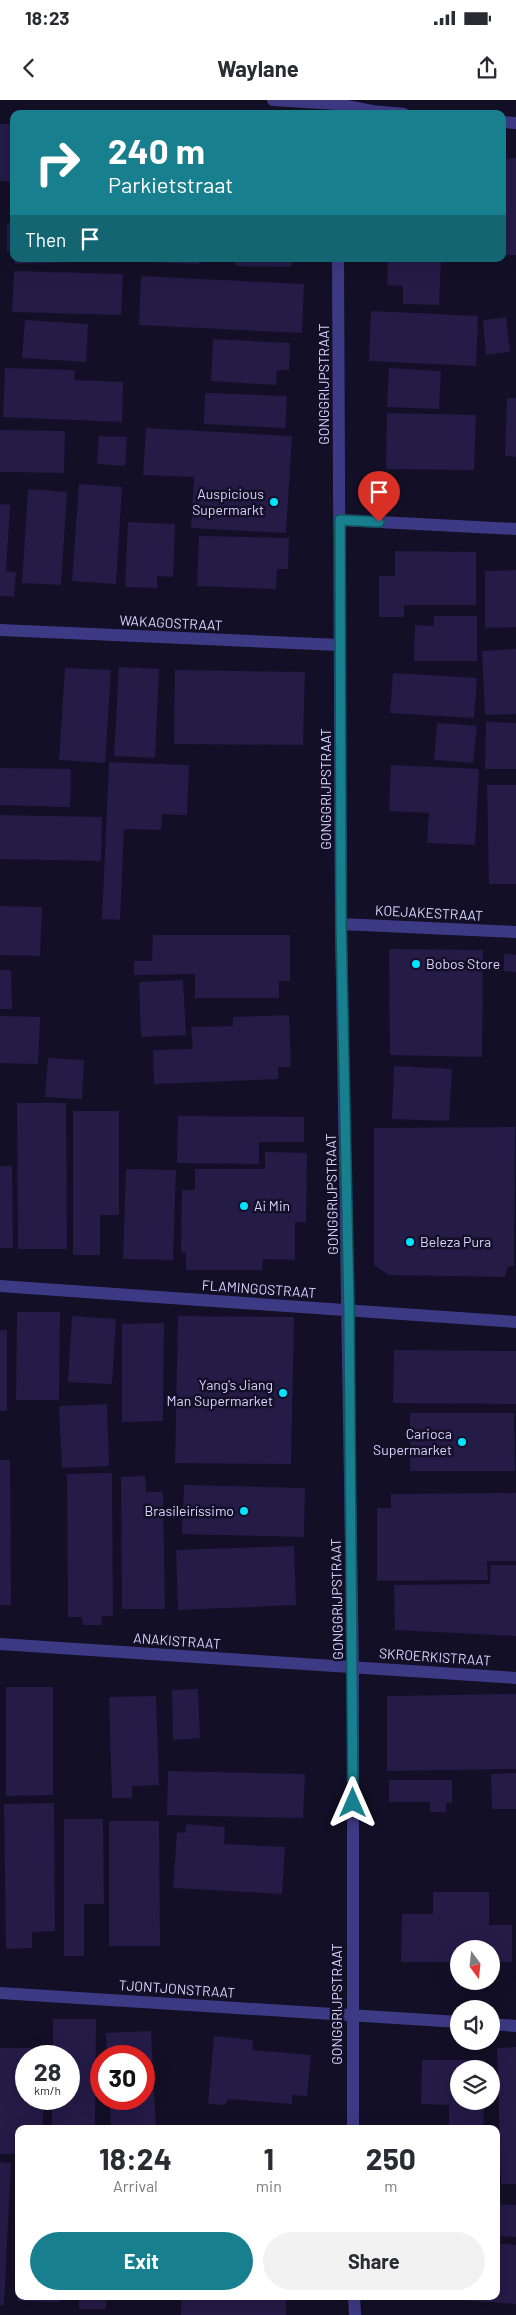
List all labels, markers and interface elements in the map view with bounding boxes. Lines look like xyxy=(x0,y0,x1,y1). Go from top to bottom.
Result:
text: 18:23 xyxy=(25,6,70,29)
icon: back xyxy=(15,54,43,82)
icon: share xyxy=(473,54,501,82)
text: Waylane xyxy=(217,55,299,81)
text: 240 m xyxy=(108,129,205,171)
icon: right xyxy=(25,130,90,195)
text: Parkietstraat xyxy=(108,171,233,197)
icon: arrive xyxy=(76,225,104,253)
text: Then xyxy=(25,228,66,251)
street label: GONGGRIJPSTRAAT xyxy=(315,323,332,445)
pin xyxy=(358,471,400,522)
icon: arrive xyxy=(365,478,393,506)
place label: Auspicious Supermarkt xyxy=(192,485,264,518)
marker: Auspicious Supermarkt xyxy=(268,496,280,508)
street label: WAKAGOSTRAAT xyxy=(119,611,223,634)
street label: GONGGRIJPSTRAAT xyxy=(317,728,334,850)
street label: KOEJAKESTRAAT xyxy=(375,901,483,924)
place label: Bobos Store xyxy=(426,955,500,972)
marker: Bobos Store xyxy=(410,958,422,970)
street label: GONGGRIJPSTRAAT xyxy=(322,1133,341,1255)
place label: Ai Min xyxy=(254,1197,290,1214)
marker: Ai Min xyxy=(238,1200,250,1212)
place label: Beleza Pura xyxy=(420,1233,491,1250)
marker: Beleza Pura xyxy=(404,1236,416,1248)
street label: FLAMINGOSTRAAT xyxy=(201,1276,317,1301)
place label: Yang's Jiang Man Supermarket xyxy=(167,1376,273,1409)
marker: Yang's Jiang Man Supermarket xyxy=(277,1387,289,1399)
place label: Carioca Supermarket xyxy=(373,1425,452,1458)
marker: Carioca Supermarket xyxy=(456,1436,468,1448)
place label: Brasileiríssimo xyxy=(144,1502,234,1519)
marker: Brasileiríssimo xyxy=(238,1505,250,1517)
street label: GONGGRIJPSTRAAT xyxy=(327,1538,346,1660)
street label: ANAKISTRAAT xyxy=(133,1629,221,1652)
street label: SKROERKISTRAAT xyxy=(378,1644,492,1669)
position arrow xyxy=(326,1776,378,1828)
north arrow xyxy=(450,1940,500,1990)
map controls xyxy=(450,1940,500,2110)
street label: GONGGRIJPSTRAAT xyxy=(328,1943,345,2065)
street label: TJONTJONSTRAAT xyxy=(118,1976,236,2001)
button: sound xyxy=(450,2000,500,2050)
speed limit sign: 30 xyxy=(90,2045,155,2110)
text: 28 xyxy=(34,2056,61,2086)
button: layers xyxy=(450,2060,500,2110)
text: km/h xyxy=(34,2083,61,2097)
text: 18:24 xyxy=(99,2140,172,2176)
text: 1 xyxy=(264,2140,274,2176)
text: 250 xyxy=(366,2140,416,2176)
text: Arrival xyxy=(113,2176,158,2195)
text: min xyxy=(256,2176,282,2195)
text: m xyxy=(384,2176,398,2195)
button: Exit xyxy=(30,2232,253,2290)
button: Share xyxy=(263,2232,485,2290)

